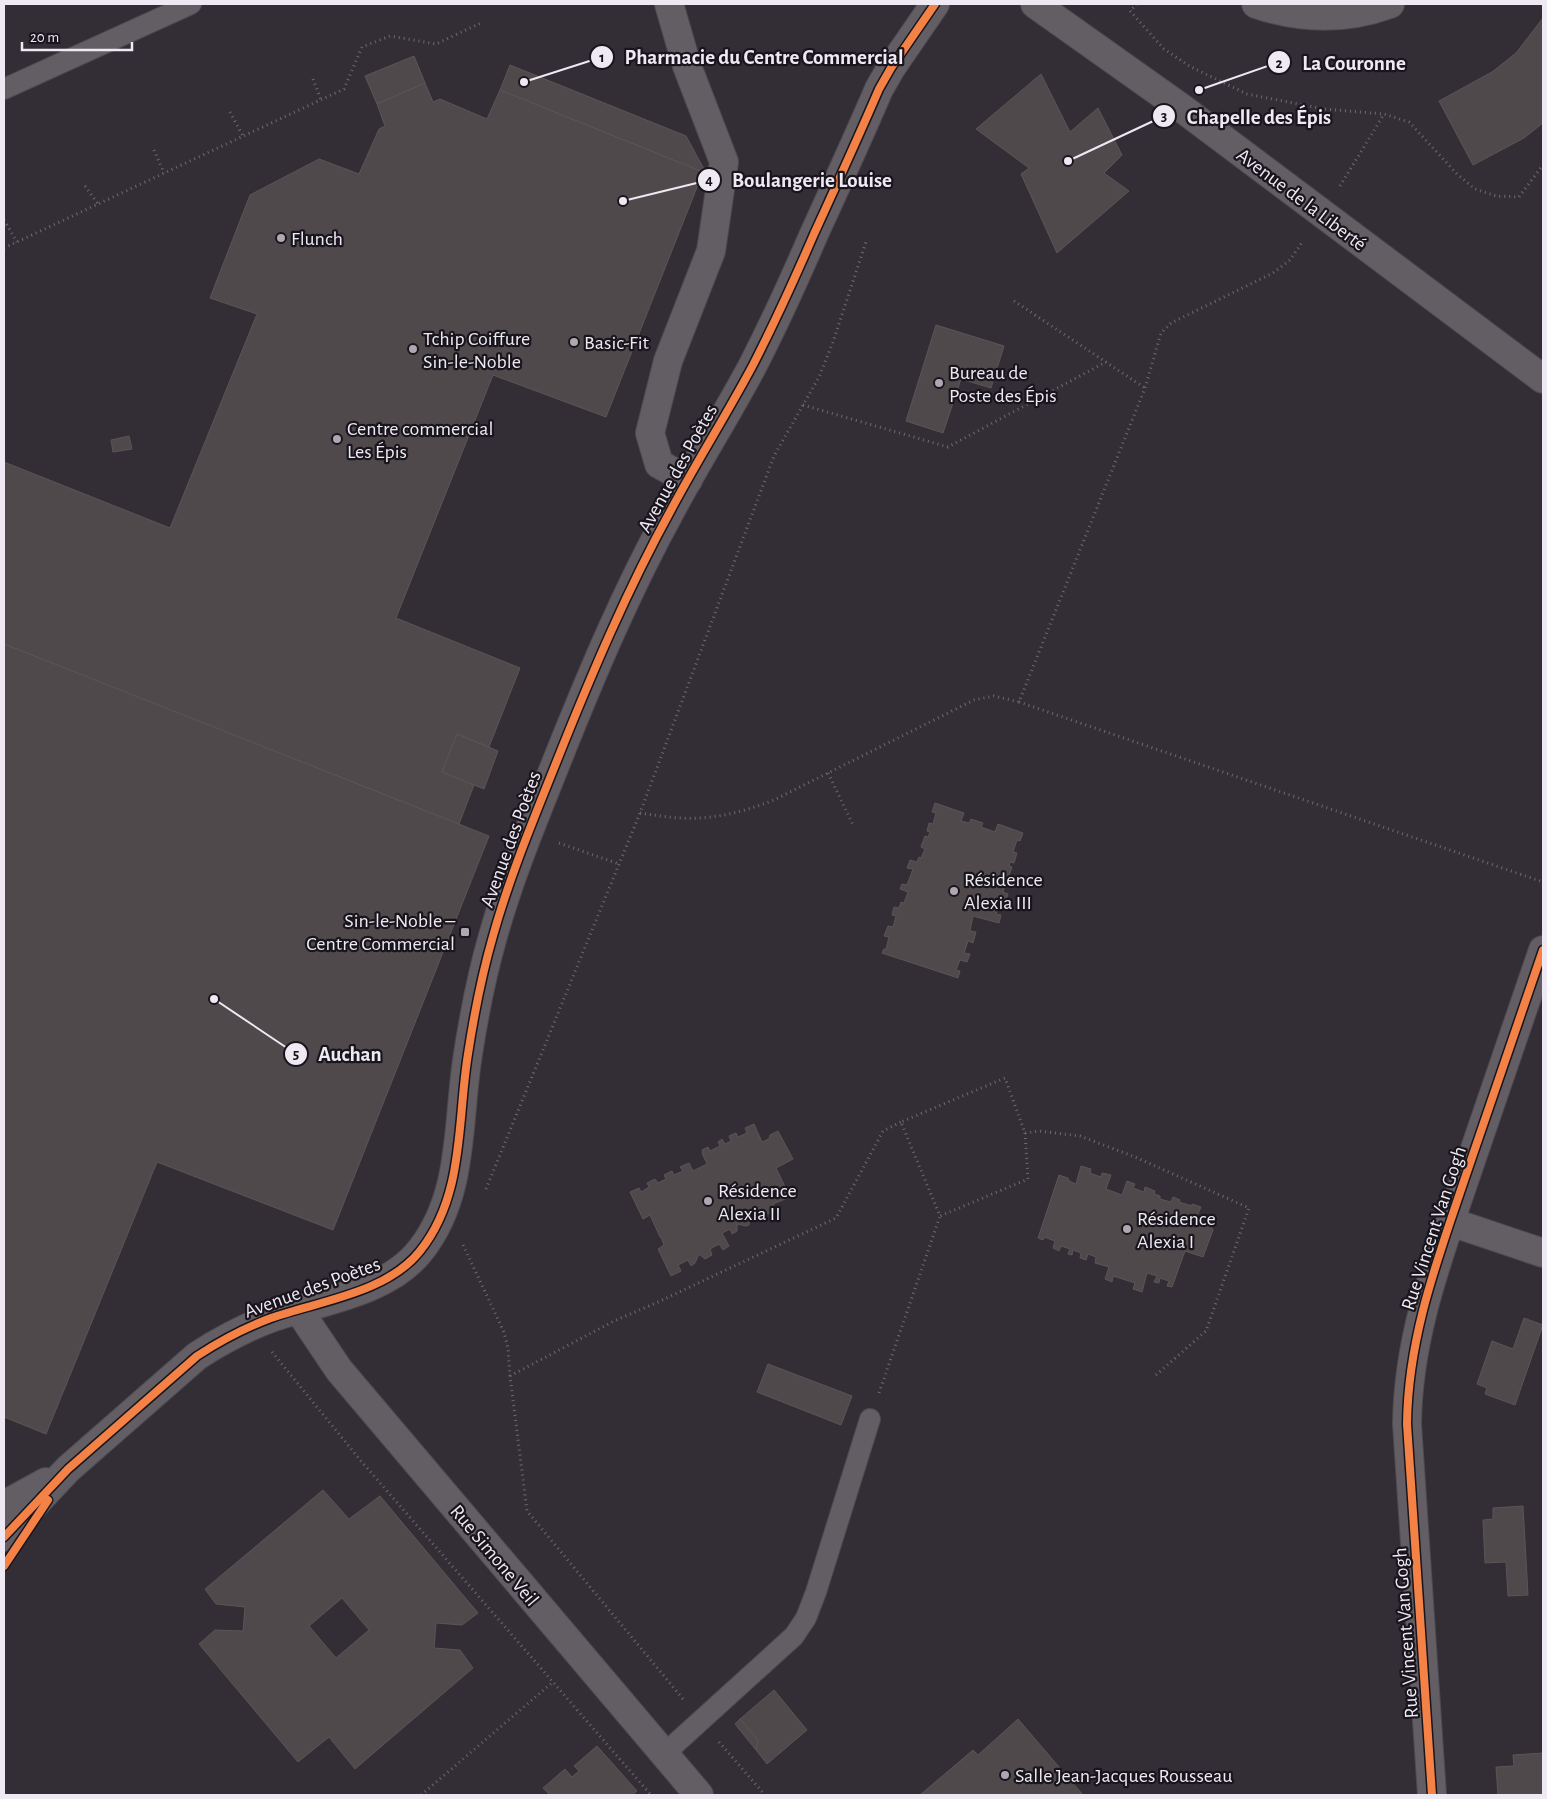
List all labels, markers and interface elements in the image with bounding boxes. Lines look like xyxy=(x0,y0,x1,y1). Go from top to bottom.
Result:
scale bar xyxy=(22,20,132,52)
text: 20 m xyxy=(30,30,59,45)
callout: Pharmacie du Centre Commercial xyxy=(589,39,913,75)
callout: La Couronne xyxy=(1267,44,1416,80)
text: Pharmacie du Centre Commercial xyxy=(625,47,903,68)
text: 1 xyxy=(599,50,605,65)
text: La Couronne xyxy=(1302,53,1406,74)
text: 2 xyxy=(1275,56,1283,71)
callout: Chapelle des Épis xyxy=(1152,98,1341,134)
text: Chapelle des Épis xyxy=(1187,104,1331,128)
text: 3 xyxy=(1161,109,1167,124)
street label: Avenue de la Liberté xyxy=(1233,145,1370,255)
callout: Boulangerie Louise xyxy=(697,162,901,198)
text: Boulangerie Louise xyxy=(732,170,892,191)
text: 4 xyxy=(705,173,713,188)
place label: Flunch xyxy=(291,229,343,249)
marker: Flunch xyxy=(275,232,287,244)
place label: Tchip Coiffure Sin-le-Noble xyxy=(423,329,530,372)
place label: Basic-Fit xyxy=(584,333,650,353)
marker: Basic-Fit xyxy=(568,336,580,348)
marker: Tchip Coiffure Sin-le-Noble xyxy=(407,343,419,355)
place label: Bureau de Poste des Épis xyxy=(949,363,1057,406)
marker: Bureau de Poste des Épis xyxy=(933,377,945,389)
street label: Avenue des Poètes xyxy=(634,401,721,536)
place label: Centre commercial Les Épis xyxy=(347,419,493,462)
marker: Centre commercial Les Épis xyxy=(331,433,343,445)
street label: Avenue des Poètes xyxy=(477,769,545,910)
place label: Résidence Alexia III xyxy=(964,870,1043,913)
marker: Résidence Alexia III xyxy=(948,885,960,897)
place label: Sin-le-Noble – Centre Commercial xyxy=(306,911,455,954)
marker: Sin-le-Noble – Centre Commercial xyxy=(459,926,471,938)
callout: Auchan xyxy=(283,1036,392,1072)
text: Auchan xyxy=(318,1044,382,1065)
text: 5 xyxy=(293,1047,299,1062)
street label: Rue Vincent Van Gogh xyxy=(1398,1144,1470,1313)
place label: Résidence Alexia II xyxy=(718,1181,797,1224)
marker: Résidence Alexia II xyxy=(702,1195,714,1207)
place label: Résidence Alexia I xyxy=(1137,1209,1216,1252)
marker: Résidence Alexia I xyxy=(1121,1223,1133,1235)
street label: Avenue des Poètes xyxy=(242,1254,383,1322)
street label: Rue Simone Veil xyxy=(446,1501,542,1610)
street label: Rue Vincent Van Gogh xyxy=(1390,1547,1422,1719)
place label: Salle Jean-Jacques Rousseau xyxy=(1015,1766,1232,1786)
marker: Salle Jean-Jacques Rousseau xyxy=(999,1769,1011,1781)

